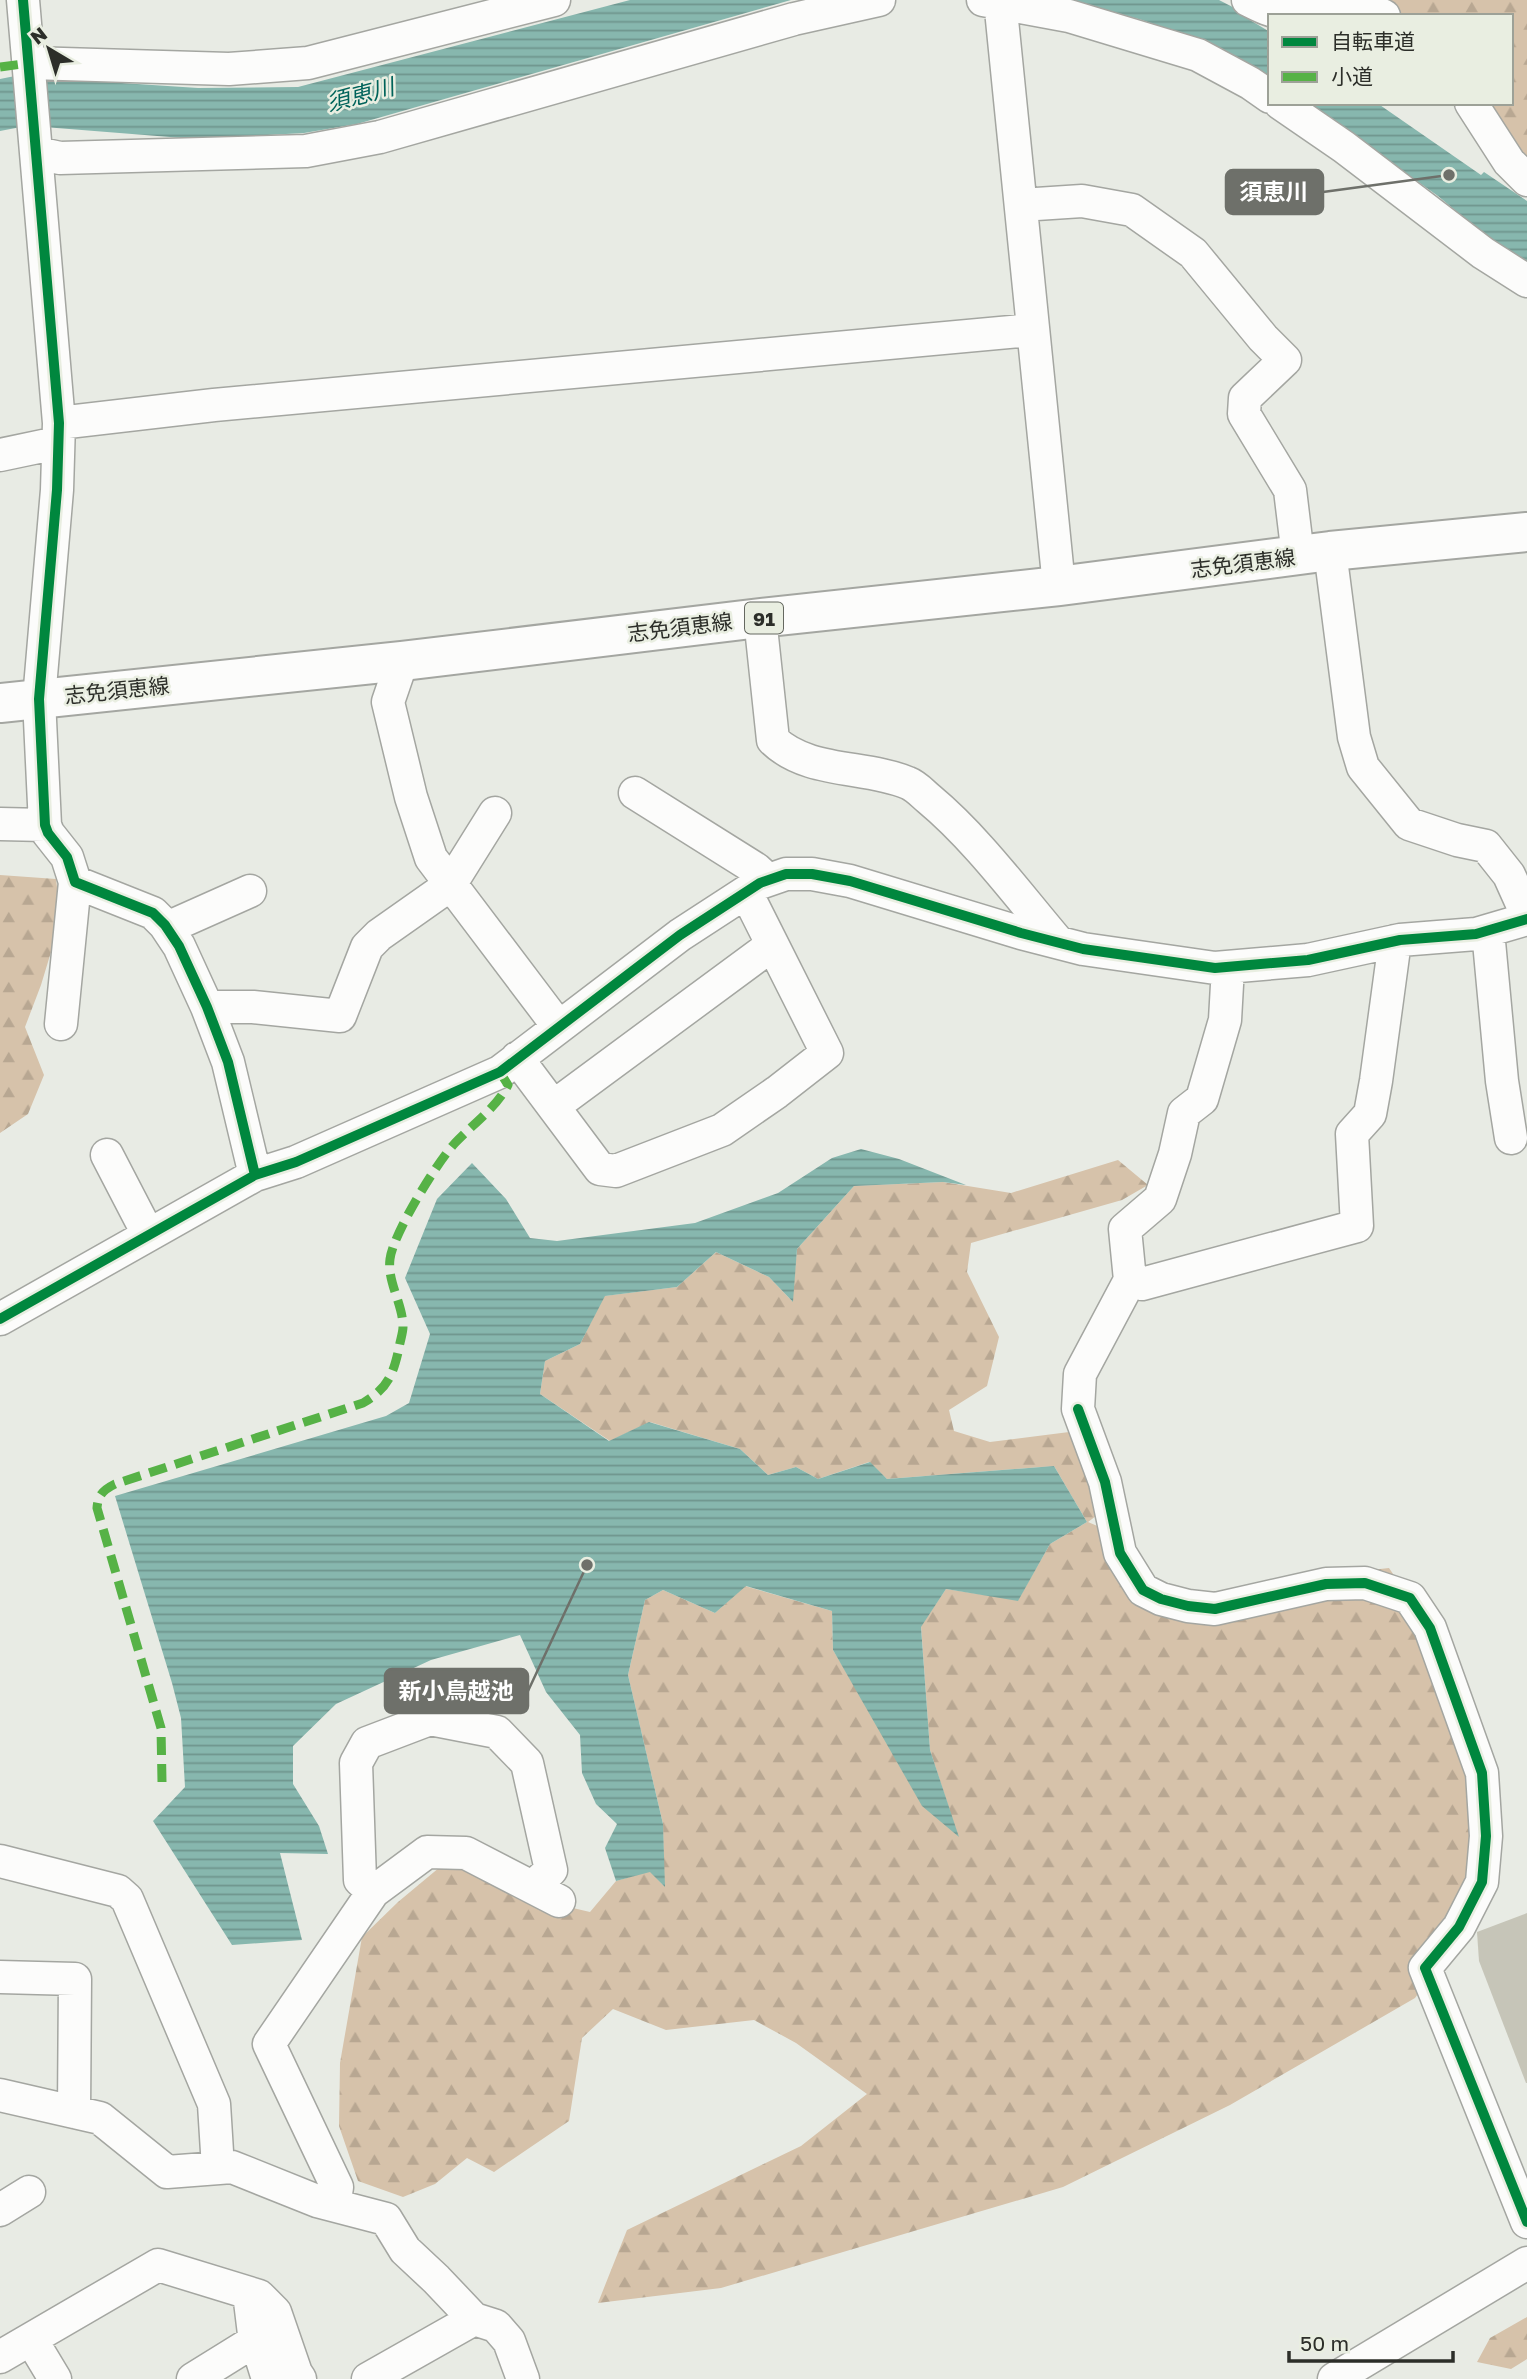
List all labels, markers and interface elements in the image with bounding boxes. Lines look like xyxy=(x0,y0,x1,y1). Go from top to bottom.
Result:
north arrow xyxy=(14,14,84,84)
legend xyxy=(1268,14,1513,105)
text: N xyxy=(25,22,51,49)
text: 自転車道 xyxy=(1331,28,1415,54)
text: 小道 xyxy=(1331,63,1373,89)
water label: 須恵川 xyxy=(323,71,400,116)
callout: 須恵川 xyxy=(1226,170,1323,214)
text: 須恵川 xyxy=(1240,177,1309,205)
street label: 志免須恵線 xyxy=(1189,544,1297,582)
road number: 91 xyxy=(745,603,783,634)
street label: 志免須恵線 xyxy=(626,608,734,646)
street label: 志免須恵線 xyxy=(63,672,171,708)
callout: 新小鳥越池 xyxy=(385,1669,528,1713)
text: 新小鳥越池 xyxy=(399,1676,514,1704)
scale bar xyxy=(1289,2320,1454,2364)
text: 50 m xyxy=(1300,2330,1349,2356)

